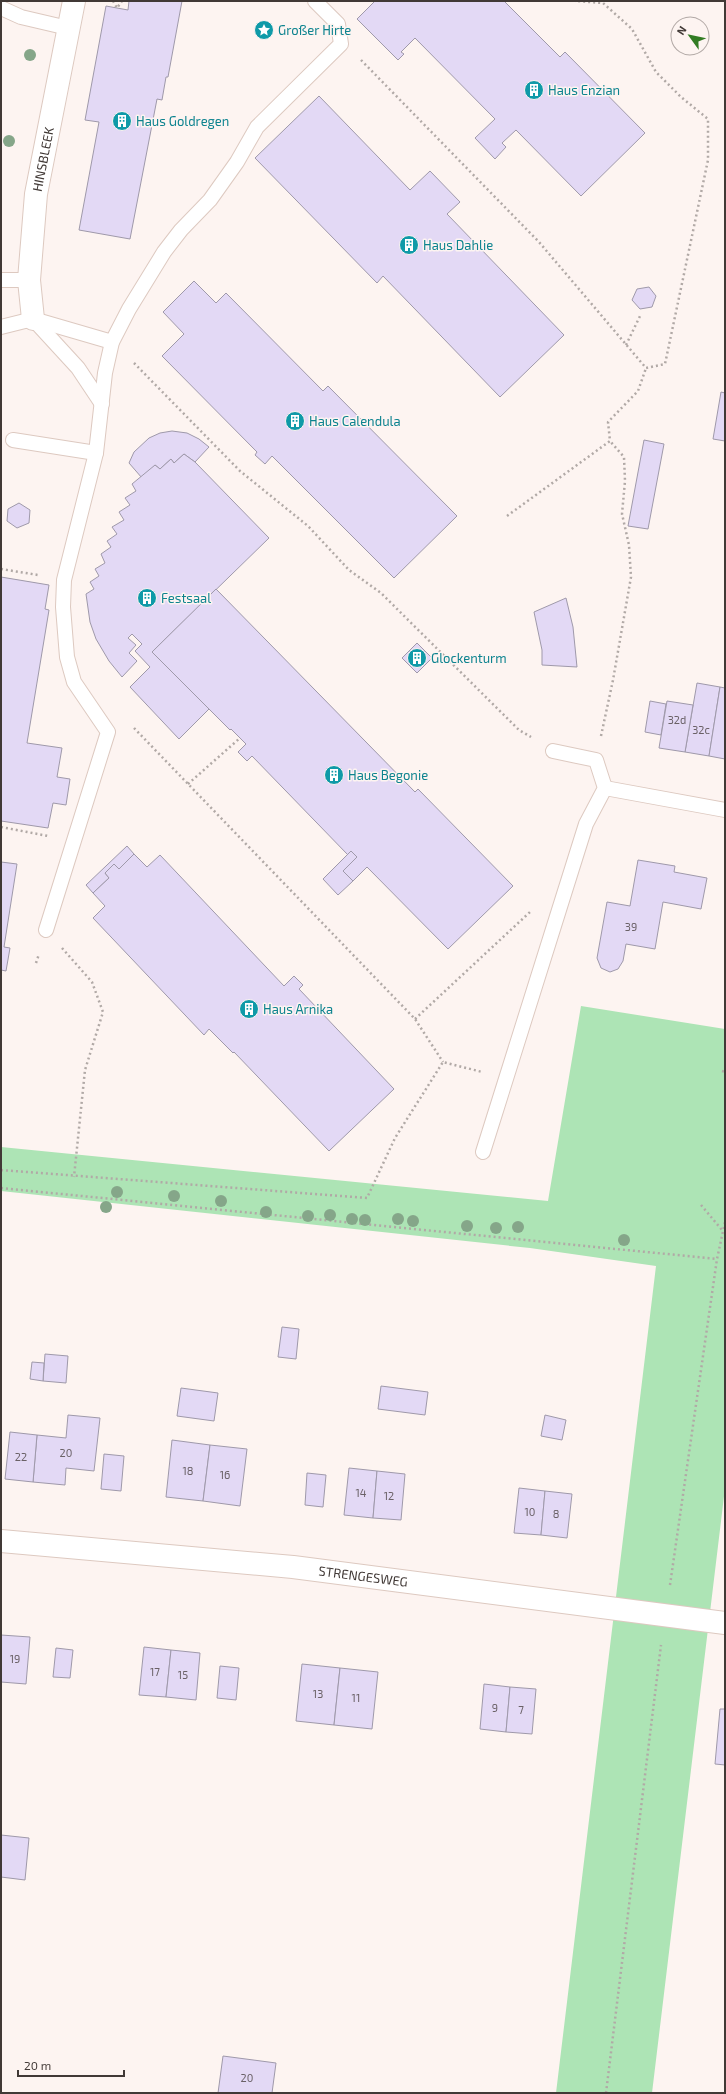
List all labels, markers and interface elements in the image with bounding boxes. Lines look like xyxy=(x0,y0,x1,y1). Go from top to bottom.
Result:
north arrow xyxy=(670,16,710,56)
place icon: Großer Hirte xyxy=(253,19,275,41)
place label: Großer Hirte xyxy=(278,22,351,38)
text: N xyxy=(674,23,689,37)
building icon: Haus Enzian xyxy=(523,79,545,101)
place label: Haus Enzian xyxy=(548,82,620,98)
building icon: Haus Goldregen xyxy=(111,110,133,132)
place label: Haus Goldregen xyxy=(136,113,229,129)
street label: HINSBLEEK xyxy=(29,125,57,193)
building icon: Haus Dahlie xyxy=(398,234,420,256)
place label: Haus Dahlie xyxy=(423,237,493,253)
building icon: Haus Calendula xyxy=(284,410,306,432)
place label: Haus Calendula xyxy=(309,413,401,429)
building icon: Festsaal xyxy=(136,587,158,609)
place label: Festsaal xyxy=(161,590,211,606)
building icon: Glockenturm xyxy=(406,647,428,669)
place label: Glockenturm xyxy=(431,650,507,666)
house number: 32d xyxy=(668,713,686,726)
house number: 32c xyxy=(692,723,710,736)
building icon: Haus Begonie xyxy=(323,764,345,786)
place label: Haus Begonie xyxy=(348,767,428,783)
house number: 39 xyxy=(625,920,637,933)
building icon: Haus Arnika xyxy=(238,998,260,1020)
place label: Haus Arnika xyxy=(263,1001,333,1017)
house number: 20 xyxy=(60,1446,72,1459)
house number: 22 xyxy=(15,1450,27,1463)
house number: 18 xyxy=(182,1464,194,1477)
house number: 16 xyxy=(220,1468,230,1481)
house number: 14 xyxy=(355,1486,367,1499)
house number: 12 xyxy=(384,1489,394,1502)
house number: 10 xyxy=(524,1505,536,1518)
house number: 8 xyxy=(553,1507,559,1520)
street label: STRENGESWEG xyxy=(318,1562,409,1590)
house number: 19 xyxy=(10,1652,20,1665)
house number: 17 xyxy=(150,1665,160,1678)
house number: 15 xyxy=(178,1668,188,1681)
house number: 13 xyxy=(313,1687,323,1700)
house number: 11 xyxy=(352,1691,360,1704)
house number: 9 xyxy=(492,1701,498,1714)
house number: 7 xyxy=(518,1703,524,1716)
scale bar xyxy=(18,2052,124,2078)
text: 20 m xyxy=(24,2058,51,2072)
house number: 20 xyxy=(241,2071,253,2084)

